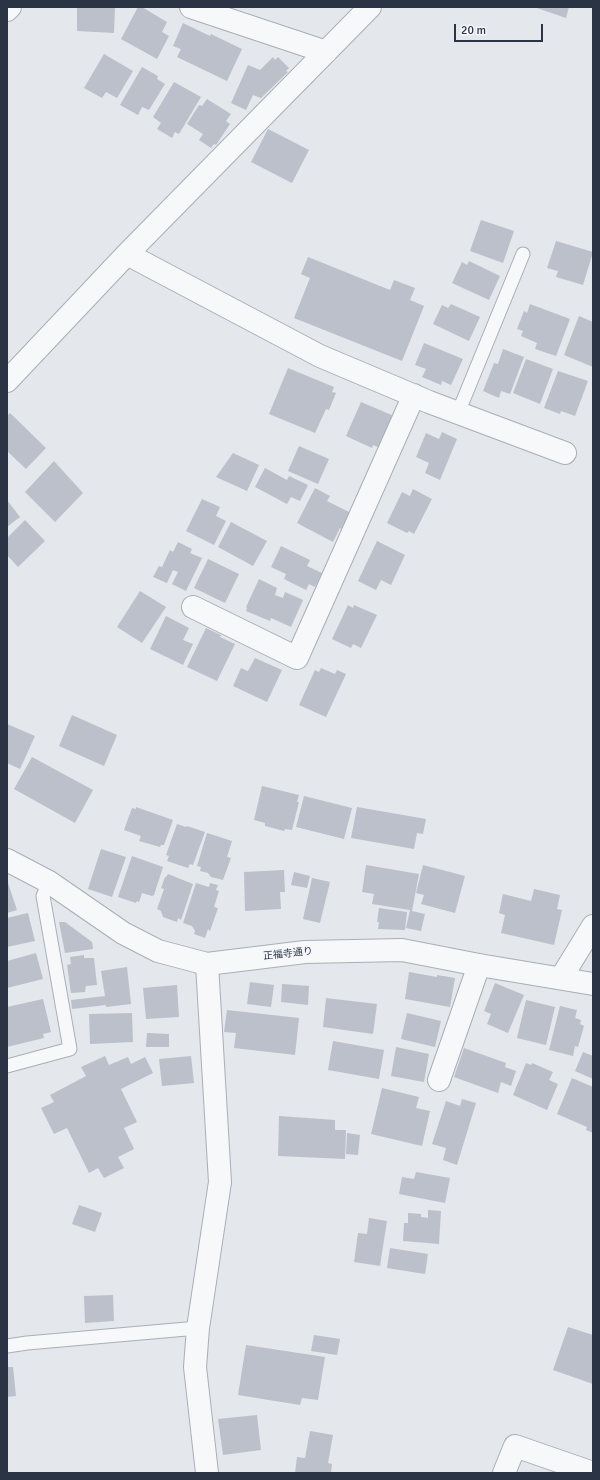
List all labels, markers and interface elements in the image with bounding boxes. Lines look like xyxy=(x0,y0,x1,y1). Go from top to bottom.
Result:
scale bar xyxy=(456,16,545,42)
text: 20 m xyxy=(461,23,486,38)
street label: 正福寺通り xyxy=(263,945,313,963)

